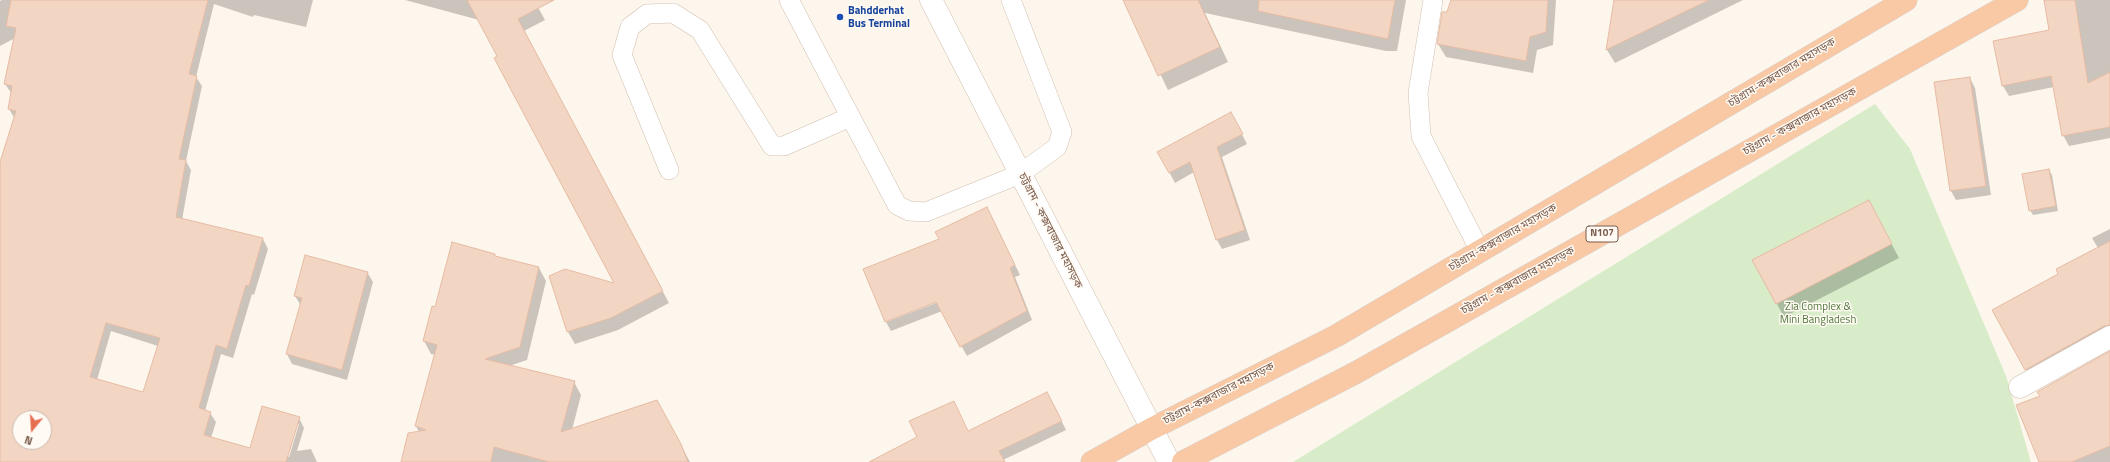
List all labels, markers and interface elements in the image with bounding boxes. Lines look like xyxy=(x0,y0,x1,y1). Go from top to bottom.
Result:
place label: Bahdderhat Bus Terminal xyxy=(848,4,910,30)
marker: Bahdderhat Bus Terminal xyxy=(835,12,845,22)
street label: চট্টগ্রাম-কক্সবাজার মহাসড়ক xyxy=(1726,36,1838,110)
street label: চট্টগ্রাম - কক্সবাজার মহাসড়ক xyxy=(1741,85,1859,159)
street label: চট্টগ্রাম - কক্সবাজার মহাসড়ক xyxy=(1015,171,1085,291)
street label: চট্টগ্রাম-কক্সবাজার মহাসড়ক xyxy=(1446,202,1560,274)
road number: N107 xyxy=(1586,226,1618,242)
street label: চট্টগ্রাম - কক্সবাজার মহাসড়ক xyxy=(1459,244,1577,318)
park label: Zia Complex & Mini Bangladesh xyxy=(1780,300,1856,326)
street label: চট্টগ্রাম-কক্সবাজার মহাসড়ক xyxy=(1161,360,1277,428)
north arrow xyxy=(12,410,52,450)
text: N xyxy=(23,432,35,449)

